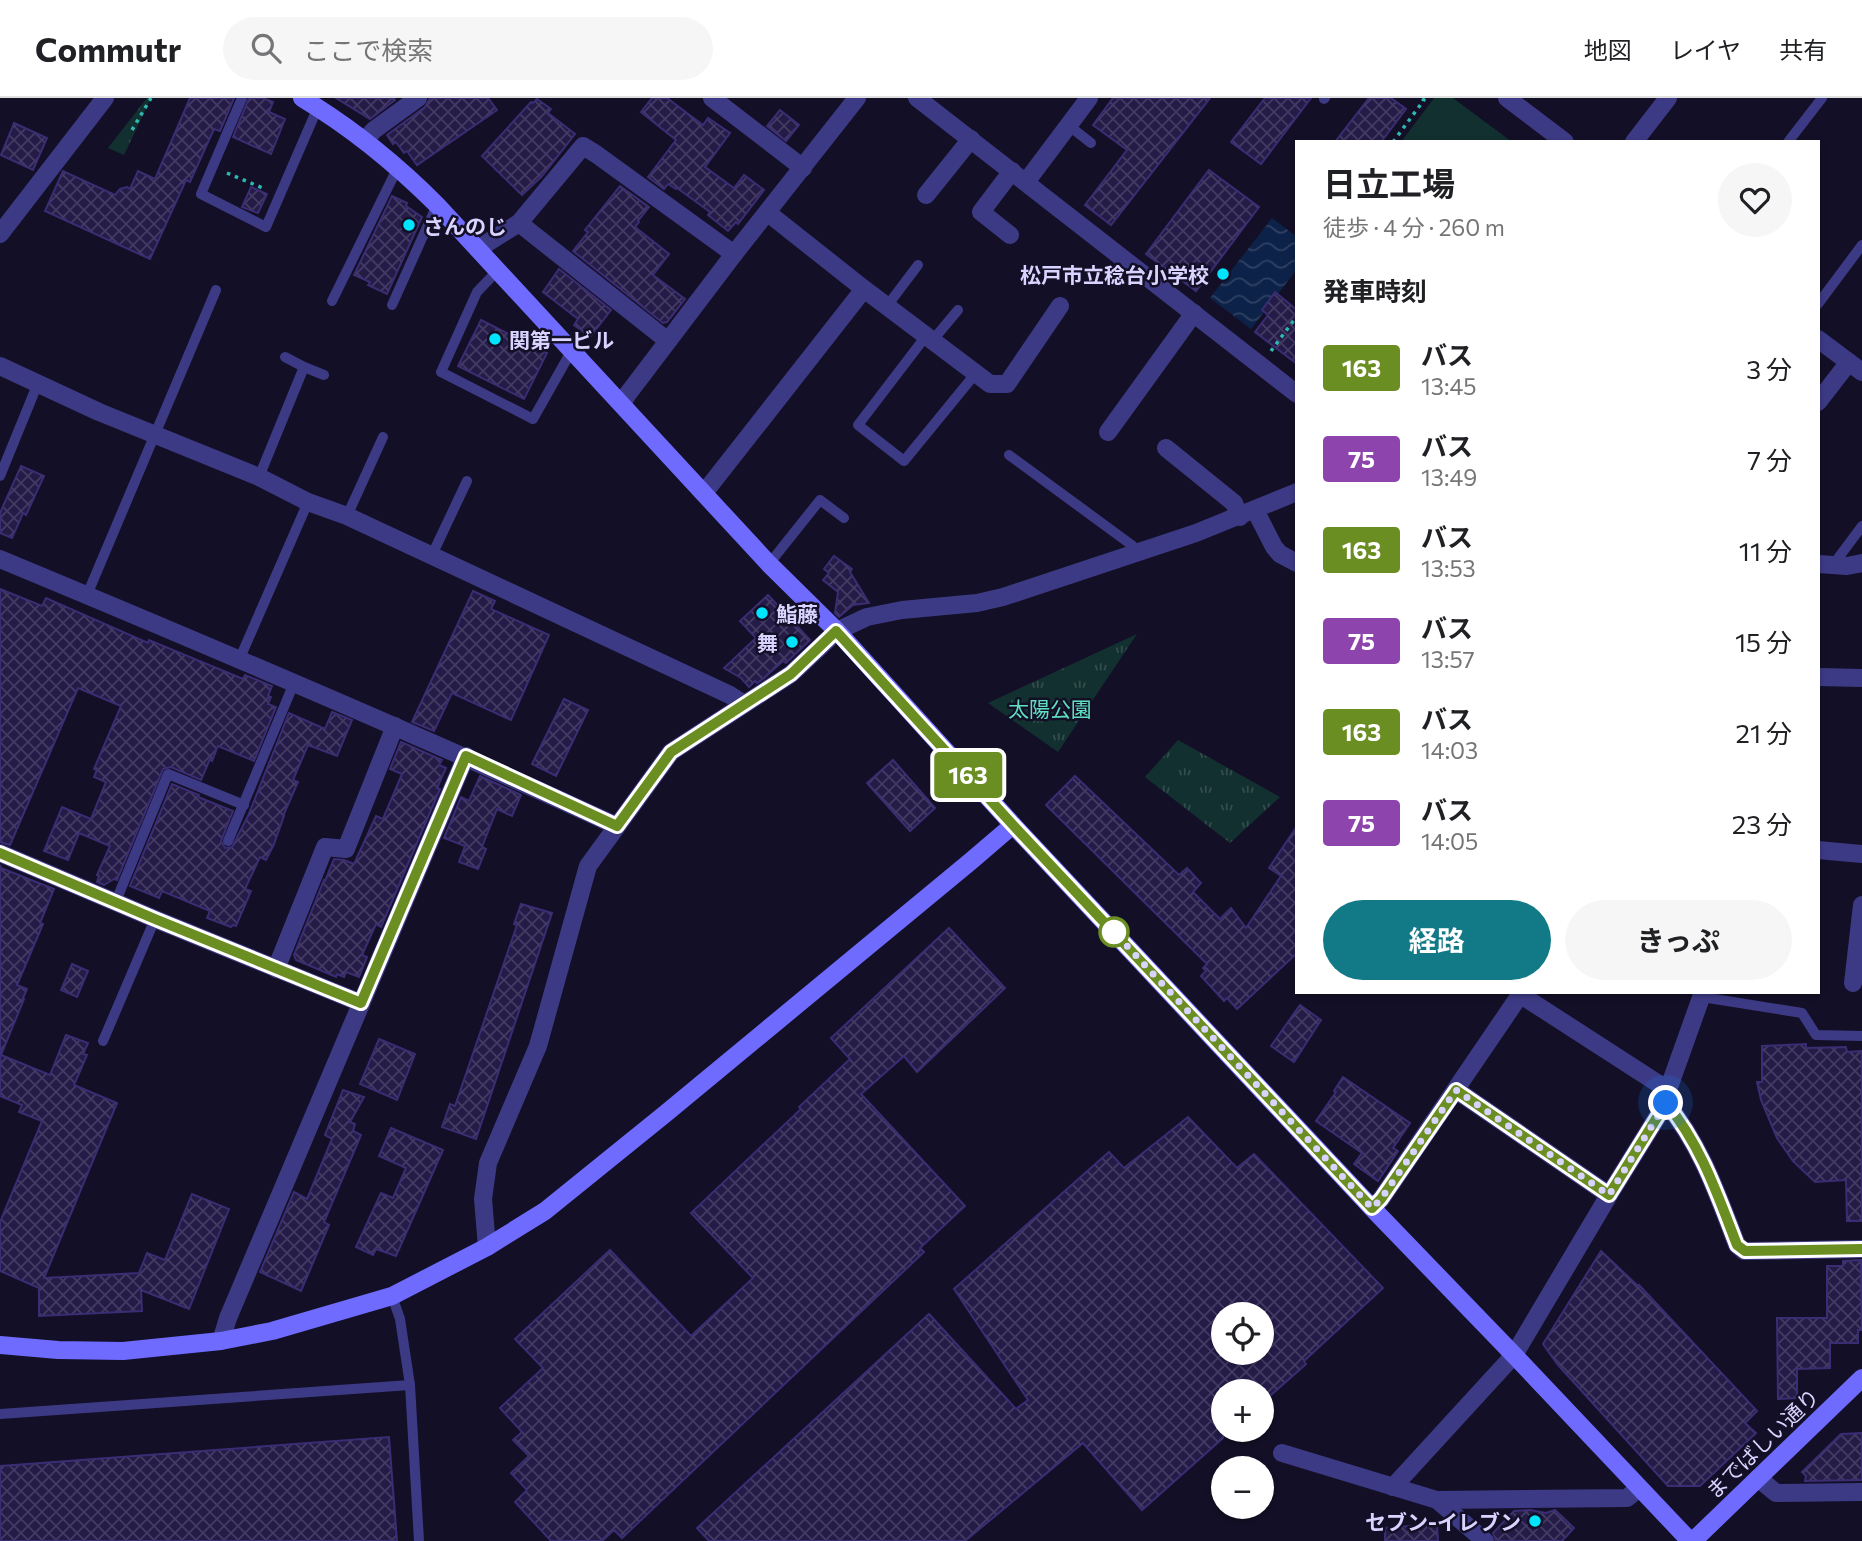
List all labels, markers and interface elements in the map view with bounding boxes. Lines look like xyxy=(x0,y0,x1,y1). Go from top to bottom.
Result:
search box xyxy=(223,17,713,80)
text: Commutr xyxy=(35,28,181,69)
icon: search xyxy=(247,29,285,67)
text: ここで検索 xyxy=(303,34,433,65)
text: 地図 xyxy=(1584,35,1632,64)
text: レイヤ xyxy=(1670,35,1741,64)
text: 共有 xyxy=(1779,35,1827,64)
text: 日立工場 xyxy=(1323,162,1455,203)
button: heart xyxy=(1718,163,1792,237)
place label: さんのじ xyxy=(423,213,507,238)
text: 徒歩 · 4 分 · 260 m xyxy=(1323,213,1505,241)
marker: さんのじ xyxy=(401,217,417,233)
place label: 松戸市立稔台小学校 xyxy=(1020,262,1209,287)
marker: 松戸市立稔台小学校 xyxy=(1215,266,1231,282)
text: 発車時刻 xyxy=(1323,275,1427,306)
place label: 関第一ビル xyxy=(509,327,614,352)
marker: 関第一ビル xyxy=(487,331,503,347)
text: バス xyxy=(1421,339,1473,370)
text: 163 xyxy=(1342,353,1381,382)
text: 3 分 xyxy=(1746,353,1792,384)
text: 13:45 xyxy=(1421,372,1476,400)
text: バス xyxy=(1421,430,1473,461)
text: 75 xyxy=(1348,444,1375,473)
text: 7 分 xyxy=(1747,444,1792,475)
text: 13:49 xyxy=(1421,463,1477,491)
text: バス xyxy=(1421,521,1473,552)
text: 163 xyxy=(1342,535,1381,564)
text: 11 分 xyxy=(1739,535,1792,566)
text: 13:53 xyxy=(1421,554,1476,582)
place label: 鮨藤 xyxy=(776,601,818,626)
marker: 鮨藤 xyxy=(754,605,770,621)
text: バス xyxy=(1421,612,1473,643)
text: 75 xyxy=(1348,626,1375,655)
text: 15 分 xyxy=(1735,626,1792,657)
place label: 舞 xyxy=(757,630,778,655)
marker: 舞 xyxy=(784,634,800,650)
text: 13:57 xyxy=(1421,645,1475,673)
park label: 太陽公園 xyxy=(1008,696,1092,721)
text: バス xyxy=(1421,703,1473,734)
text: 163 xyxy=(1342,717,1381,746)
text: 21 分 xyxy=(1735,717,1792,748)
text: 14:03 xyxy=(1421,736,1478,764)
line badge: 163 xyxy=(928,752,1008,798)
text: 163 xyxy=(948,760,988,789)
text: バス xyxy=(1421,794,1473,825)
text: 75 xyxy=(1348,808,1375,837)
text: 23 分 xyxy=(1732,808,1792,839)
text: 14:05 xyxy=(1421,827,1478,855)
button: 経路 xyxy=(1323,900,1551,980)
button: きっぷ xyxy=(1565,900,1792,980)
unlabelled marker xyxy=(1099,917,1129,947)
your location xyxy=(1648,1085,1683,1120)
map controls xyxy=(1211,1302,1274,1519)
button: locate xyxy=(1211,1302,1274,1365)
button: + xyxy=(1211,1379,1274,1442)
street label: までばしい通り xyxy=(1700,1383,1824,1503)
button: − xyxy=(1211,1456,1274,1519)
place label: セブン-イレブン xyxy=(1365,1509,1521,1534)
marker: セブン-イレブン xyxy=(1527,1513,1543,1529)

